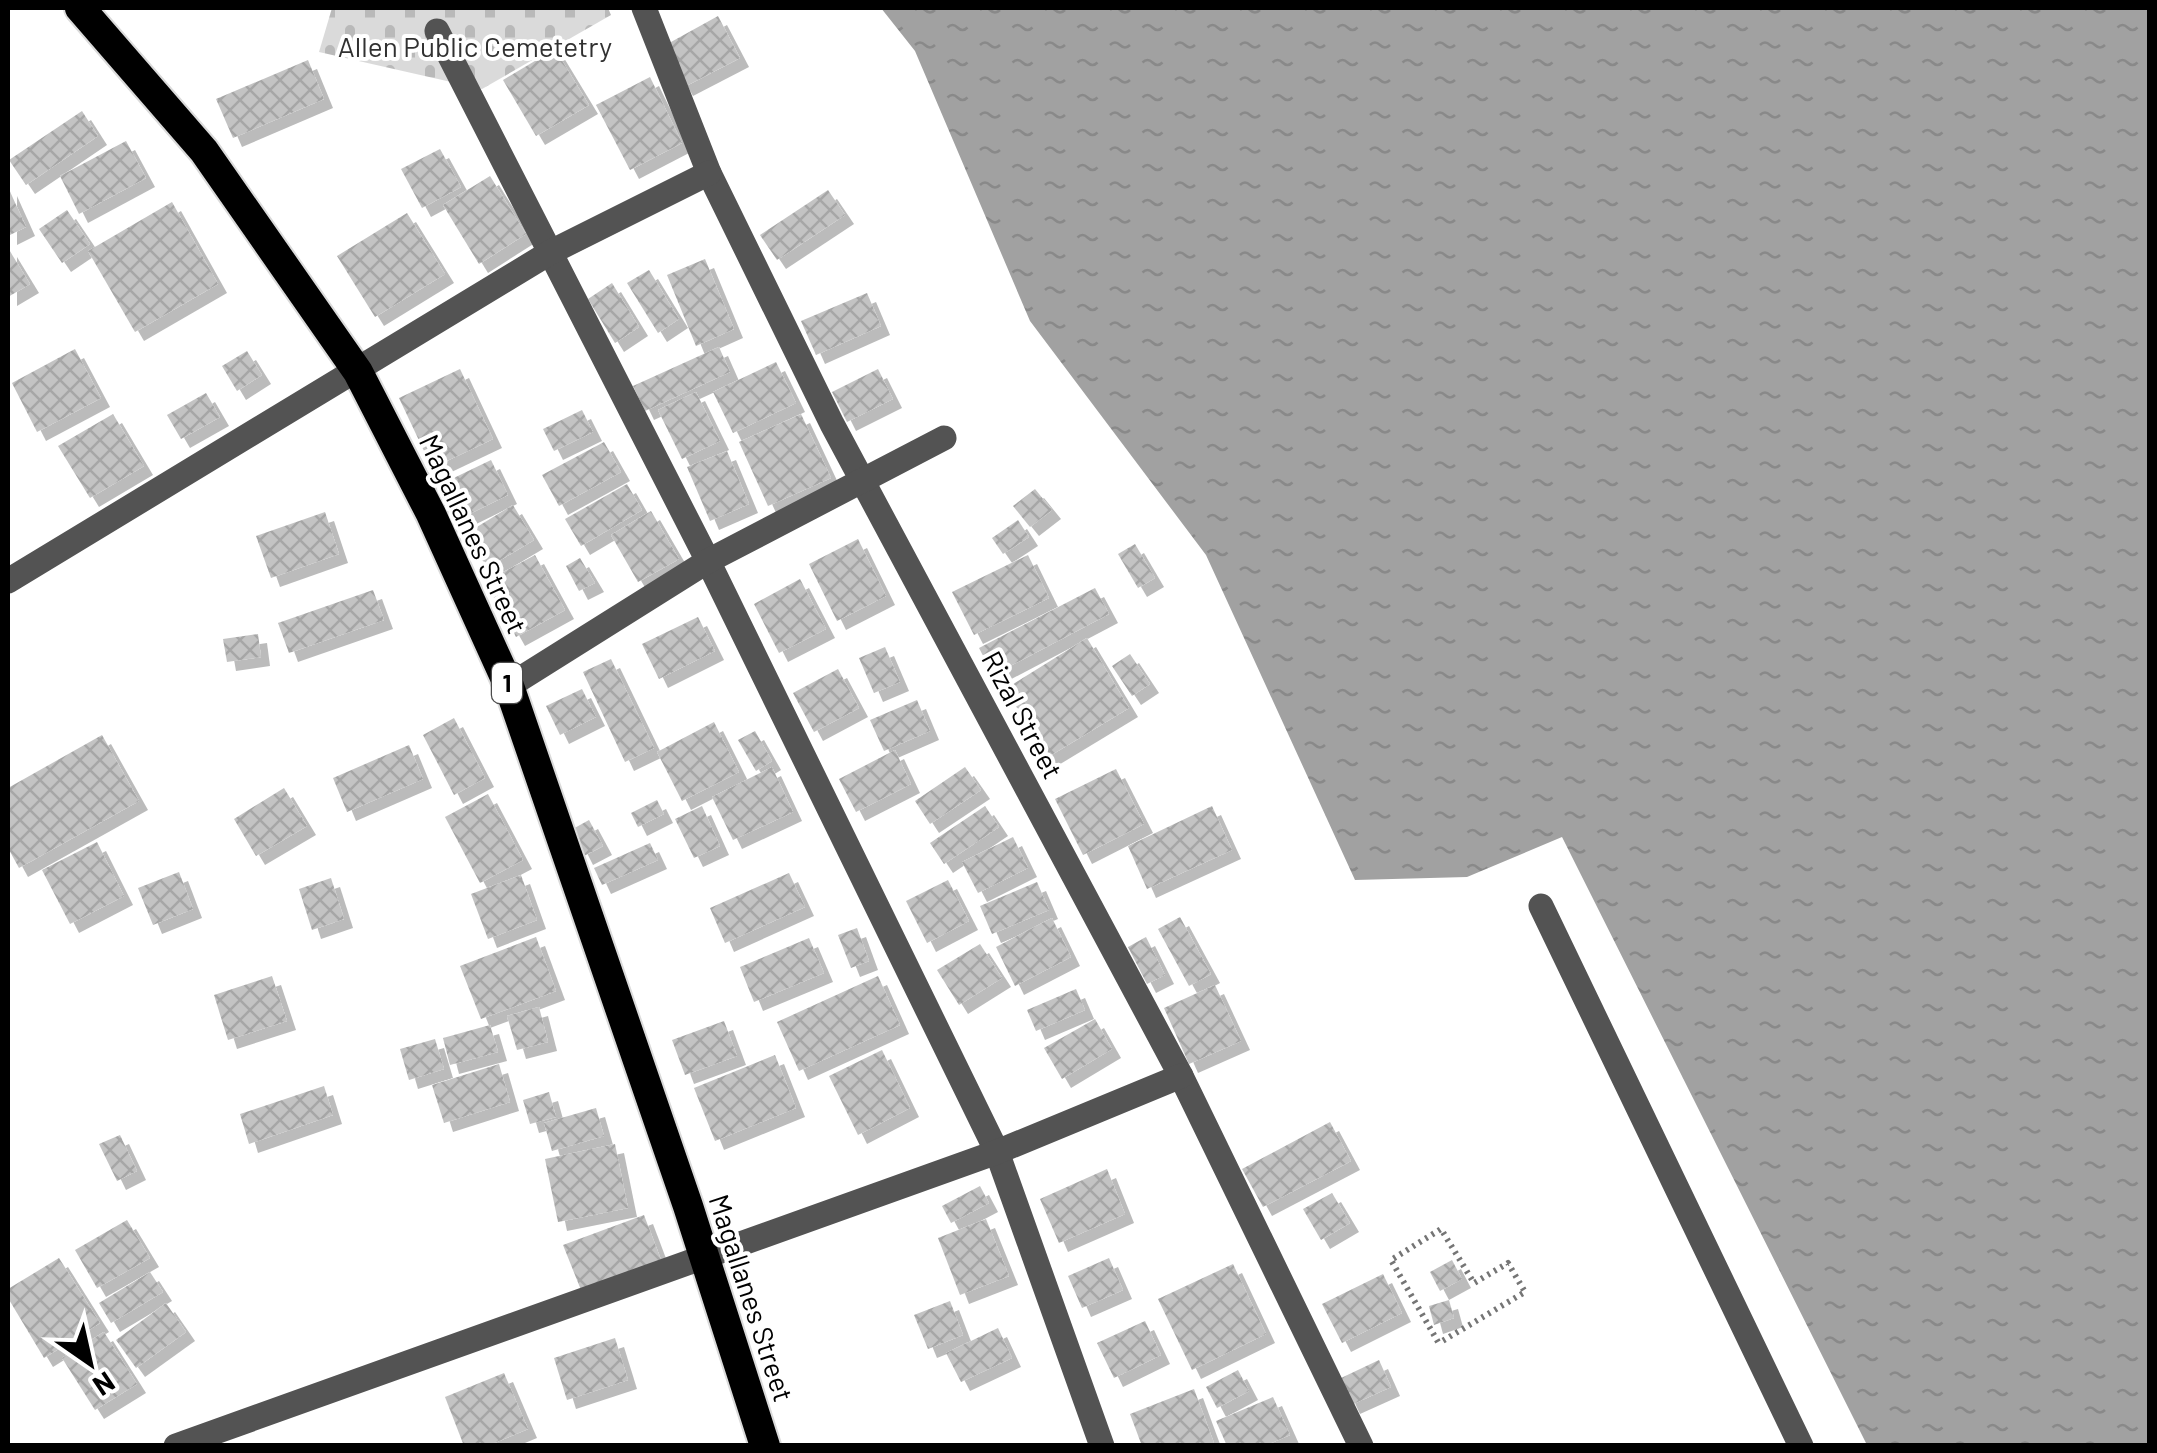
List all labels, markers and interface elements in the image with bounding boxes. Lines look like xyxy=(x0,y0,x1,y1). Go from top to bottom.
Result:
park label: Allen Public Cemetetry xyxy=(338,29,612,63)
street label: Magallanes Street xyxy=(413,429,535,639)
street label: Rizal Street xyxy=(975,645,1071,784)
road number: 1 xyxy=(492,663,522,703)
street label: Magallanes Street xyxy=(702,1190,801,1406)
north arrow xyxy=(40,1313,140,1413)
text: N xyxy=(87,1365,122,1404)

